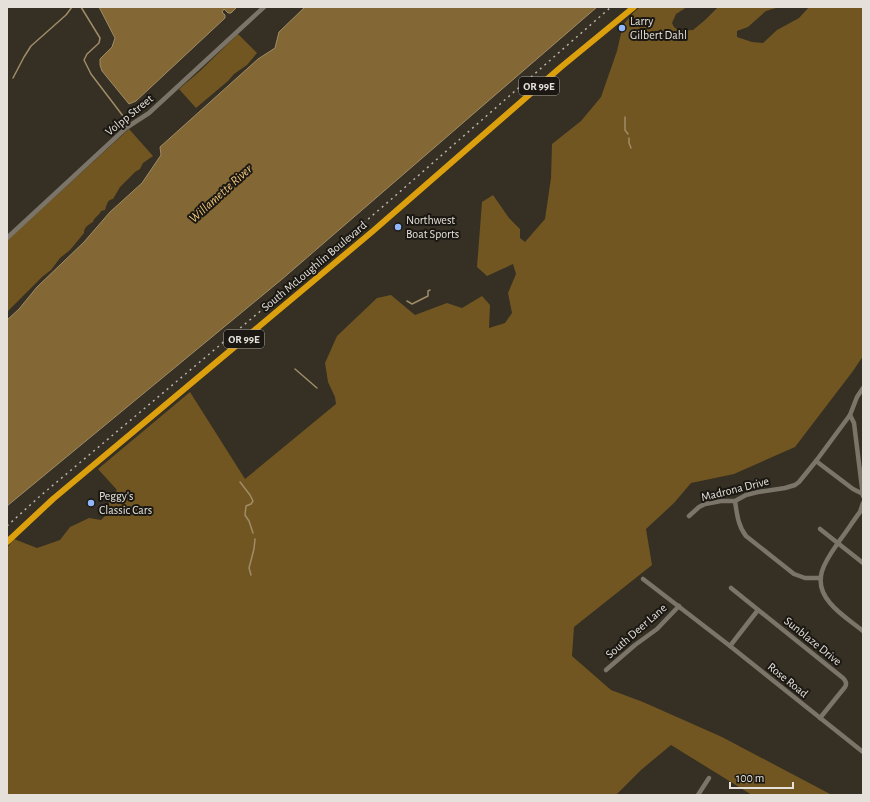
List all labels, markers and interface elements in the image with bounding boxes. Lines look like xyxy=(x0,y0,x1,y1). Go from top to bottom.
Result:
place label: Larry Gilbert Dahl xyxy=(630,15,687,41)
marker: Larry Gilbert Dahl xyxy=(617,23,627,33)
road number: OR 99E xyxy=(519,77,559,95)
street label: Volpp Street xyxy=(103,92,155,138)
water label: Willamette River xyxy=(187,162,255,225)
place label: Northwest Boat Sports xyxy=(406,214,459,240)
street label: South McLoughlin Boulevard xyxy=(259,219,369,313)
marker: Northwest Boat Sports xyxy=(393,222,403,232)
road number: OR 99E xyxy=(224,330,264,348)
street label: Madrona Drive xyxy=(700,475,770,503)
place label: Peggy's Classic Cars xyxy=(99,490,152,516)
marker: Peggy's Classic Cars xyxy=(86,498,96,508)
street label: South Deer Lane xyxy=(603,601,669,661)
street label: Sunblaze Drive xyxy=(782,614,844,668)
street label: Rose Road xyxy=(766,660,810,700)
scale bar xyxy=(730,764,793,790)
text: 100 m xyxy=(736,772,764,784)

